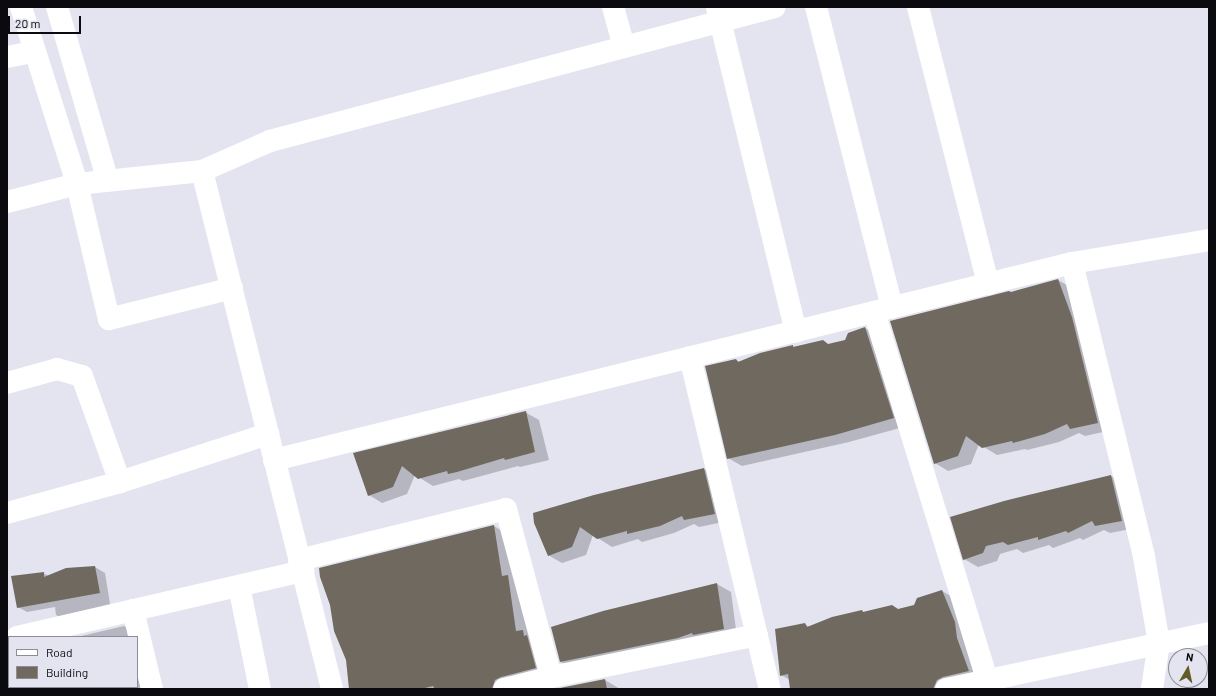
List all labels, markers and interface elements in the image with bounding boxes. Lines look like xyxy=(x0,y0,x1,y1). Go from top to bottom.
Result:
scale bar xyxy=(10,8,83,34)
text: 20 m xyxy=(15,16,41,30)
legend xyxy=(8,636,138,688)
text: Road xyxy=(46,645,73,659)
north arrow xyxy=(1168,648,1208,688)
text: N xyxy=(1185,650,1194,664)
text: Building xyxy=(46,665,88,679)

